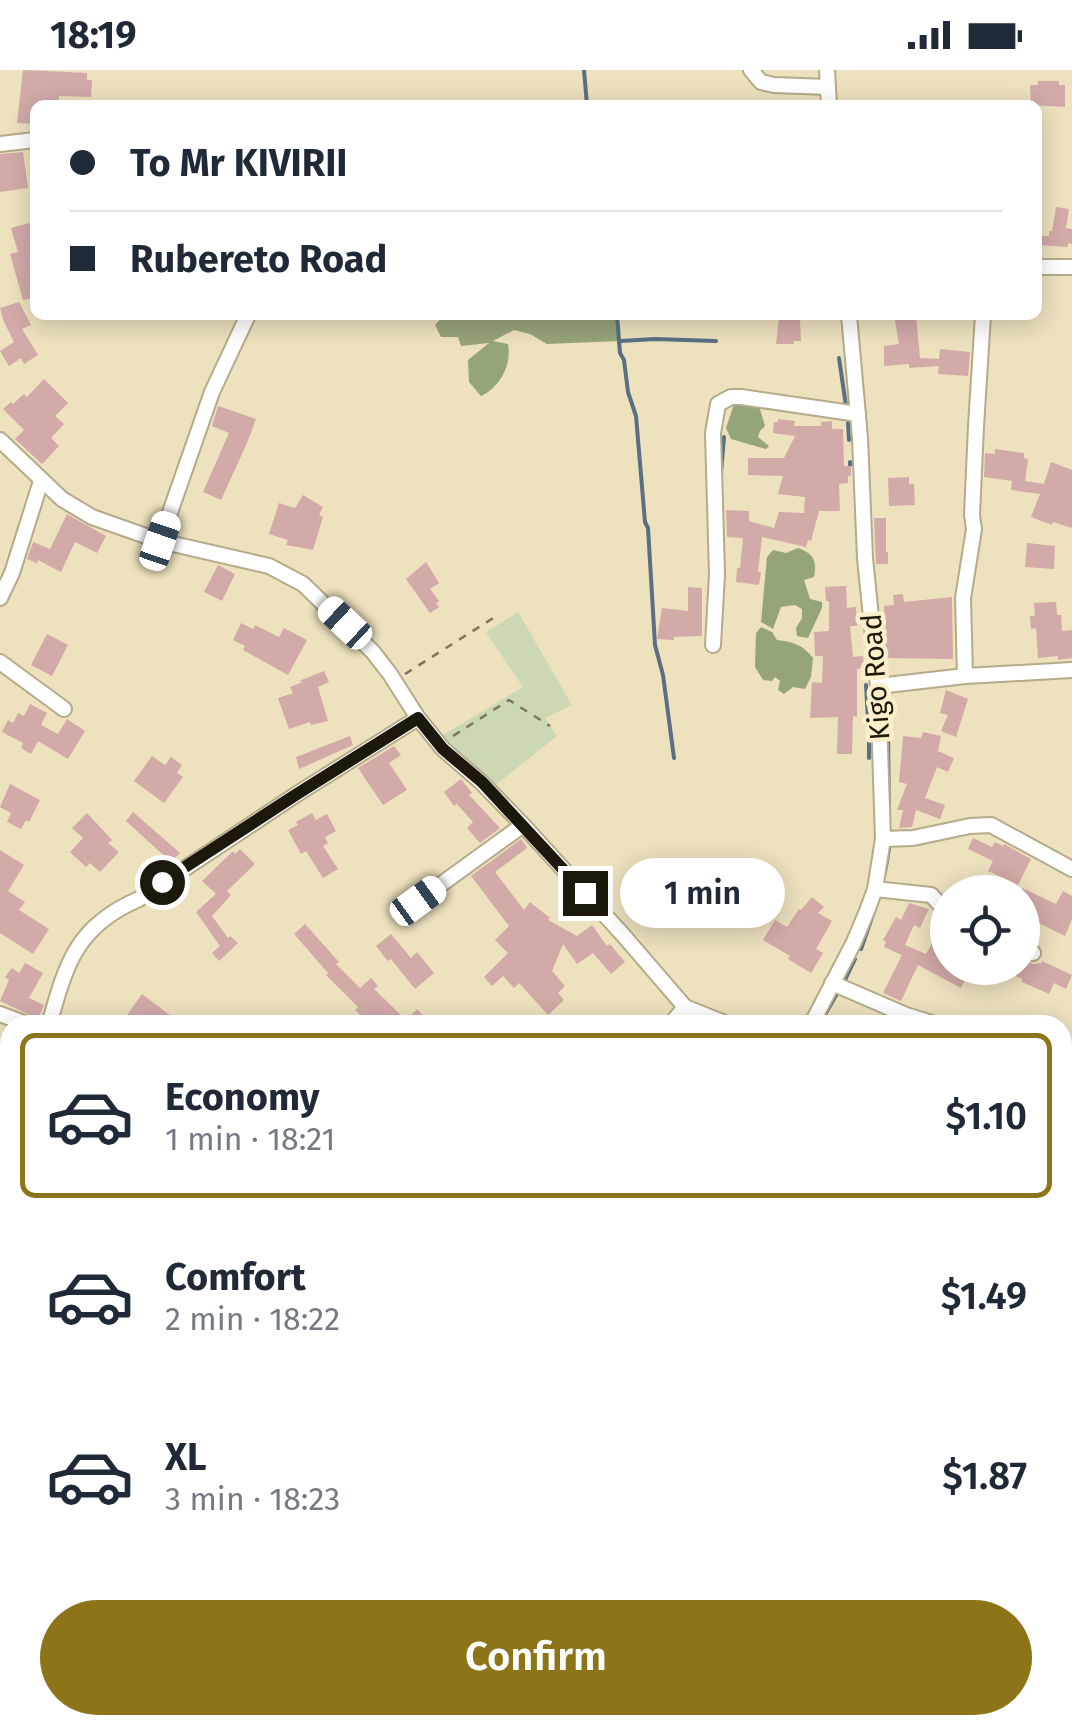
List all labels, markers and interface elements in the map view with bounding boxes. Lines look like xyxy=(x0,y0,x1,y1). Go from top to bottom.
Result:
text: 18:19 xyxy=(50,12,136,58)
text: To Mr KIVIRII xyxy=(130,140,347,186)
text: Rubereto Road xyxy=(130,236,387,282)
car xyxy=(136,508,184,574)
car xyxy=(313,592,377,654)
street label: Kigo Road xyxy=(855,613,896,741)
callout: 1 min xyxy=(620,858,785,928)
route start xyxy=(140,860,185,905)
car xyxy=(385,871,451,931)
route end xyxy=(563,871,608,916)
text: 1 min xyxy=(664,874,741,912)
map controls xyxy=(930,875,1040,985)
button: locate xyxy=(930,875,1040,985)
icon: car xyxy=(45,1071,135,1161)
text: Economy xyxy=(165,1074,320,1120)
text: $1.10 xyxy=(946,1093,1027,1139)
text: 1 min · 18:21 xyxy=(165,1120,335,1158)
icon: car xyxy=(45,1251,135,1341)
text: Comfort xyxy=(165,1254,306,1300)
text: $1.49 xyxy=(941,1273,1027,1319)
text: 2 min · 18:22 xyxy=(165,1300,340,1338)
icon: car xyxy=(45,1431,135,1521)
text: XL xyxy=(165,1434,207,1480)
text: $1.87 xyxy=(942,1453,1027,1499)
text: 3 min · 18:23 xyxy=(165,1480,340,1518)
button: Confirm xyxy=(40,1600,1032,1715)

